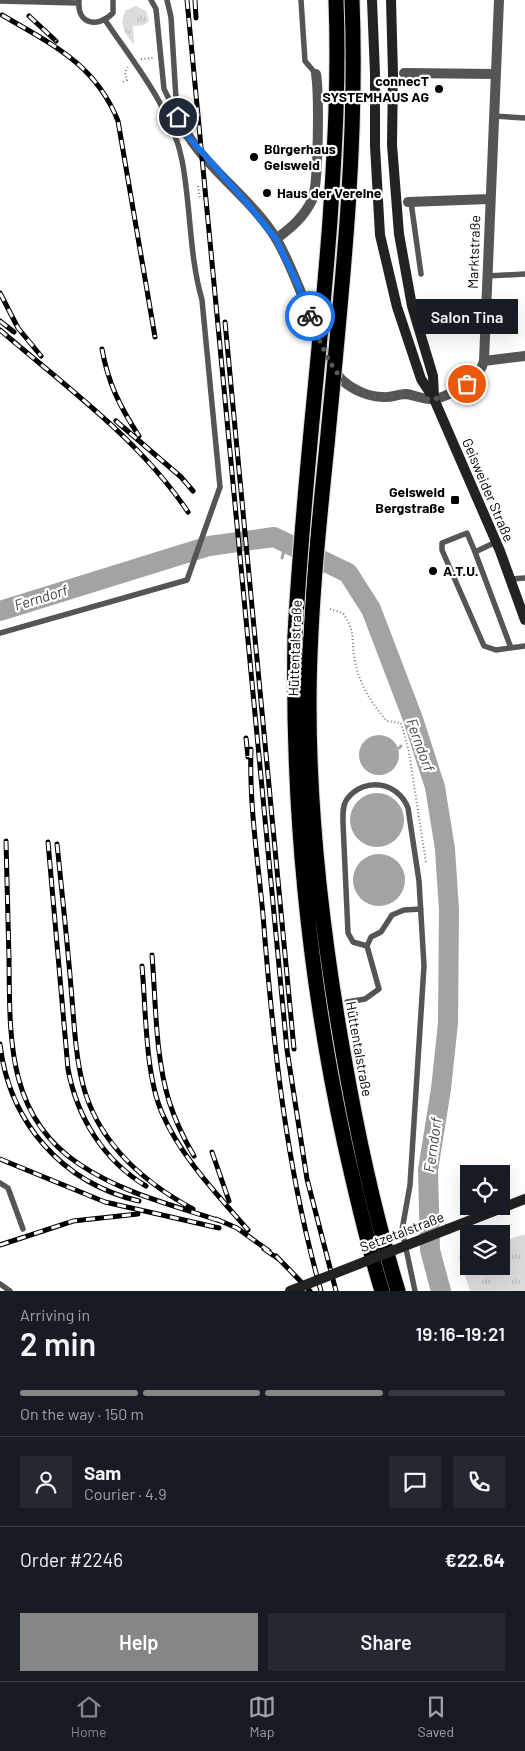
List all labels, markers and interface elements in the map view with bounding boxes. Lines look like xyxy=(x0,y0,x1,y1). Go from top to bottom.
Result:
place label: connecT SYSTEMHAUS AG xyxy=(323,72,429,105)
marker: connecT SYSTEMHAUS AG xyxy=(433,83,445,95)
pin xyxy=(157,96,199,138)
icon: home xyxy=(164,103,192,131)
place label: Bürgerhaus Geisweid xyxy=(264,140,336,173)
marker: Bürgerhaus Geisweid xyxy=(248,151,260,163)
place label: Haus der Vereine xyxy=(277,184,382,201)
marker: Haus der Vereine xyxy=(261,187,273,199)
street label: Marktstraße xyxy=(464,215,483,289)
courier xyxy=(285,291,335,341)
callout: Salon Tina xyxy=(416,299,518,334)
icon: bike xyxy=(296,302,324,330)
text: Salon Tina xyxy=(431,307,503,326)
pin xyxy=(446,363,488,405)
icon: bag xyxy=(453,370,481,398)
street label: Geisweider Straße xyxy=(459,436,518,544)
place label: Geisweid Bergstraße xyxy=(375,483,445,516)
marker: Geisweid Bergstraße xyxy=(449,494,461,506)
place label: A.T.U. xyxy=(443,562,479,579)
marker: A.T.U. xyxy=(427,565,439,577)
water label: Ferndorf xyxy=(12,580,70,614)
street label: Hüttentalstraße xyxy=(284,599,305,696)
water label: Ferndorf xyxy=(403,716,439,774)
street label: Hüttentalstraße xyxy=(343,1000,376,1098)
water label: Ferndorf xyxy=(419,1116,445,1173)
map controls xyxy=(460,1165,510,1275)
button: locate xyxy=(460,1165,510,1215)
street label: Setzetalstraße xyxy=(357,1208,446,1255)
button: layers xyxy=(460,1225,510,1275)
text: Arriving in xyxy=(20,1305,90,1324)
text: 19:16–19:21 xyxy=(415,1322,505,1345)
text: 2 min xyxy=(20,1324,96,1362)
text: On the way · 150 m xyxy=(20,1404,144,1423)
button: person xyxy=(20,1456,72,1508)
button: chat xyxy=(389,1456,441,1508)
button: phone xyxy=(453,1456,505,1508)
text: Sam xyxy=(84,1461,121,1484)
text: Courier · 4.9 xyxy=(84,1484,167,1503)
text: Order #2246 xyxy=(20,1548,123,1571)
text: €22.64 xyxy=(445,1548,505,1571)
button: Help xyxy=(20,1613,258,1671)
button: Share xyxy=(268,1613,505,1671)
tab: Home xyxy=(71,1693,106,1740)
tab: Map xyxy=(248,1693,276,1740)
tab: Saved xyxy=(417,1693,454,1740)

